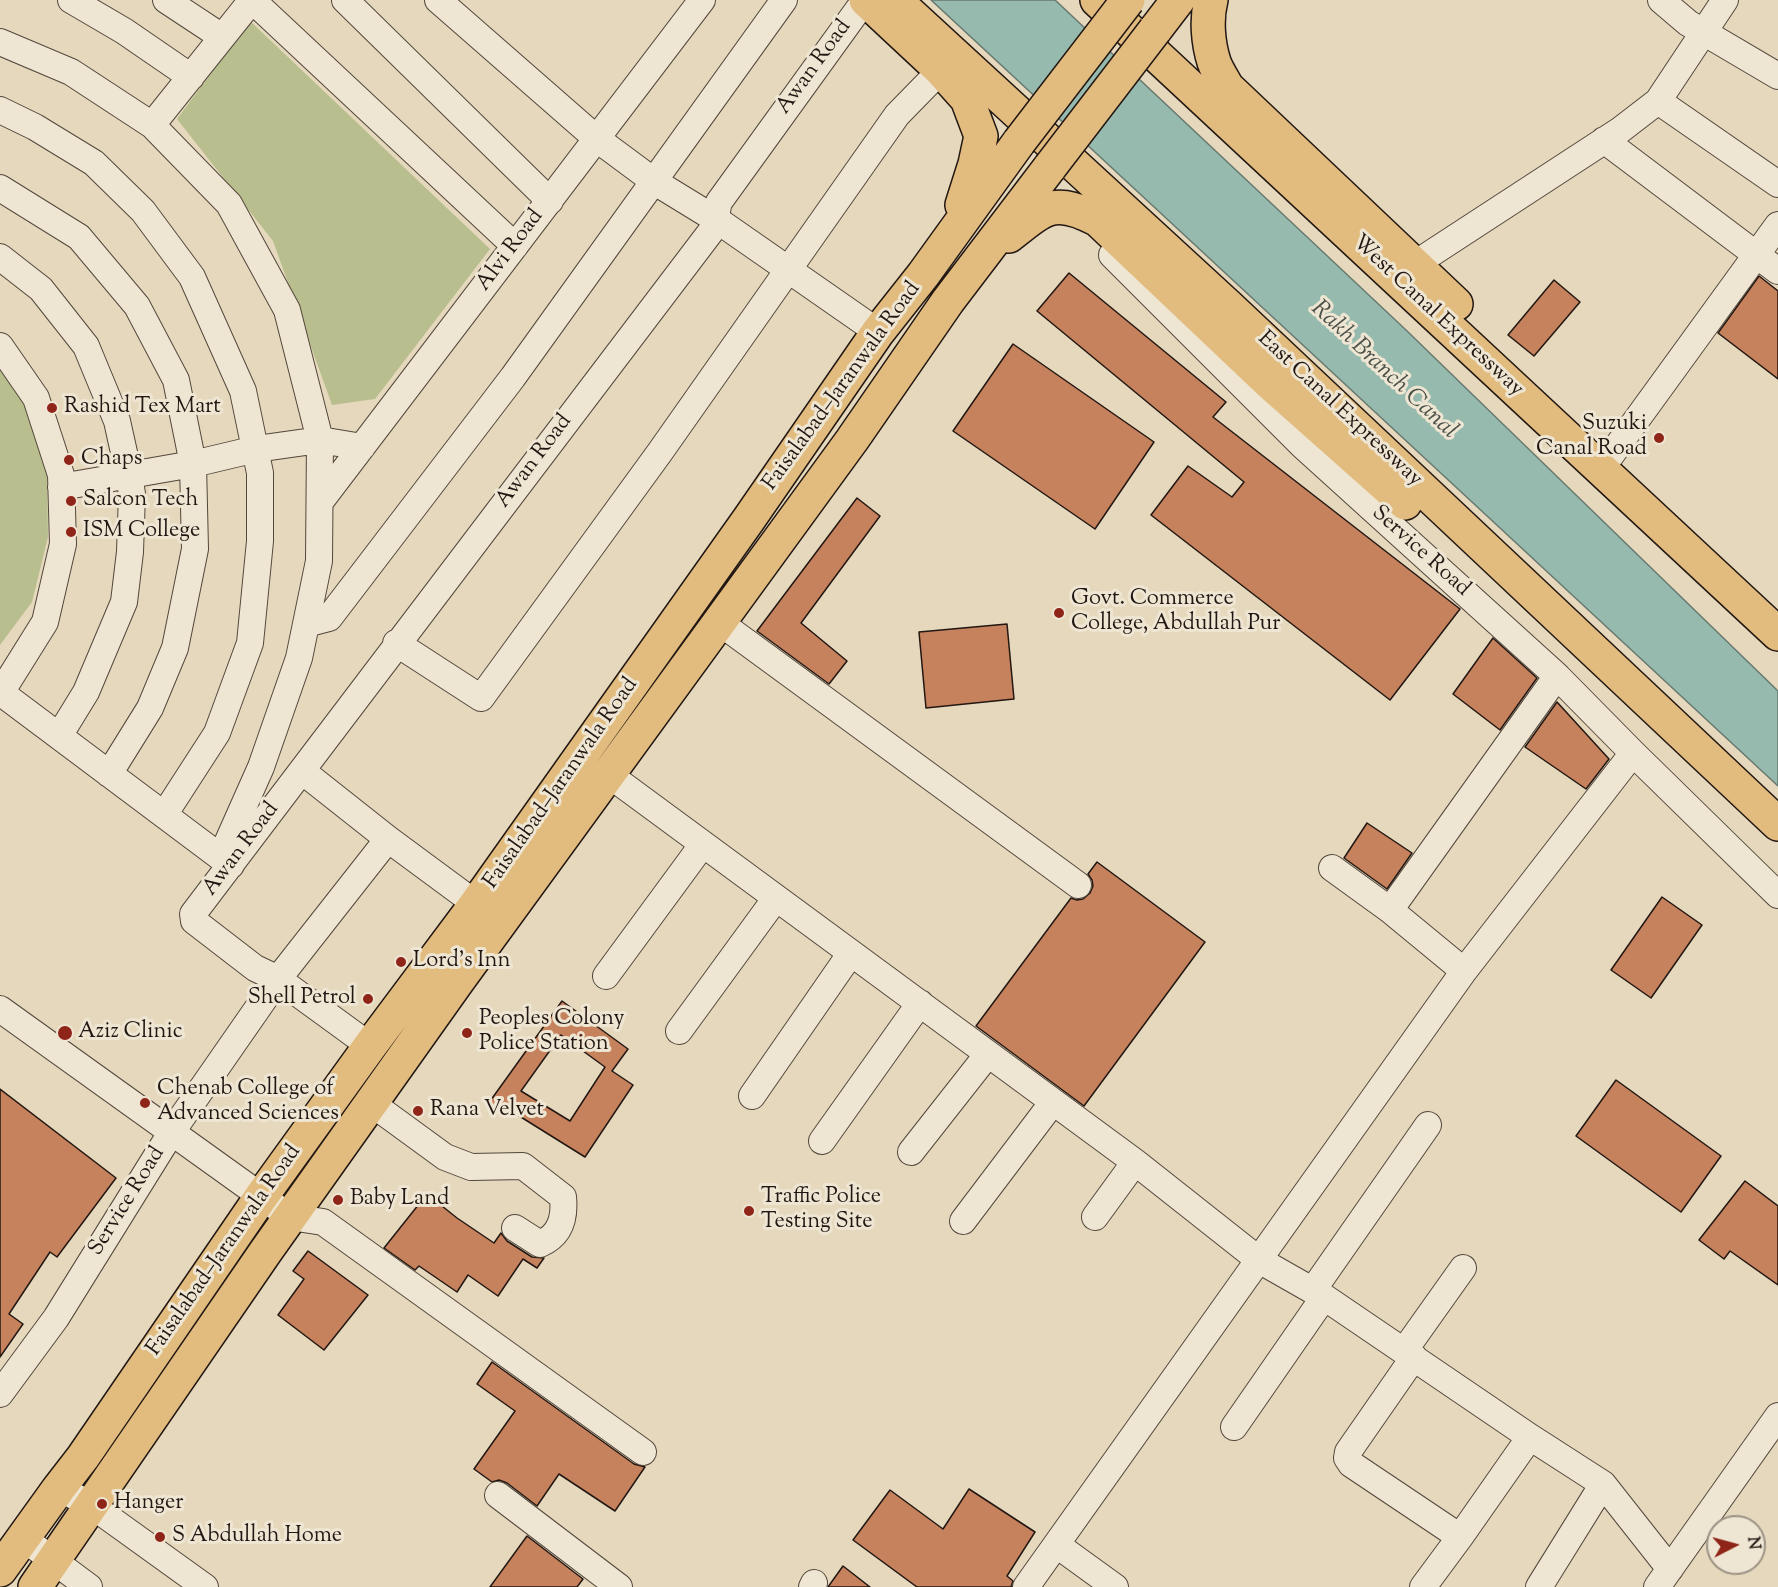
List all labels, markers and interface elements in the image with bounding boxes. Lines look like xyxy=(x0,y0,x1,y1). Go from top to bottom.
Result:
street label: Awan Road xyxy=(772,16,858,120)
street label: Alvi Road xyxy=(472,205,550,297)
street label: West Canal Expressway xyxy=(1346,231,1528,403)
street label: Faisalabad–Jaranwala Road xyxy=(758,277,928,497)
water label: Rakh Branch Canal xyxy=(1304,296,1462,446)
street label: East Canal Expressway xyxy=(1251,327,1427,493)
place label: Rashid Tex Mart xyxy=(64,395,221,421)
marker: Rashid Tex Mart xyxy=(45,401,59,415)
street label: Awan Road xyxy=(491,410,579,514)
place label: Suzuki Canal Road xyxy=(1536,412,1647,464)
marker: Suzuki Canal Road xyxy=(1652,431,1666,445)
place label: Chaps xyxy=(81,447,142,473)
marker: Chaps xyxy=(62,453,76,467)
place label: Salcon Tech xyxy=(83,488,198,514)
marker: Salcon Tech xyxy=(64,494,78,508)
street label: Service Road xyxy=(1365,501,1475,603)
place label: ISM College xyxy=(83,519,200,545)
marker: ISM College xyxy=(64,525,78,539)
place label: Govt. Commerce College, Abdullah Pur xyxy=(1071,587,1280,638)
marker: Govt. Commerce College, Abdullah Pur xyxy=(1052,606,1066,620)
street label: Faisalabad–Jaranwala Road xyxy=(479,673,645,895)
street label: Awan Road xyxy=(198,798,286,902)
place label: Lord's Inn xyxy=(413,949,510,975)
marker: Lord's Inn xyxy=(394,955,408,969)
place label: Shell Petrol xyxy=(248,986,356,1012)
marker: Shell Petrol xyxy=(361,992,375,1006)
place label: Peoples Colony Police Station xyxy=(479,1007,624,1058)
place label: Aziz Clinic xyxy=(78,1020,183,1046)
marker: Aziz Clinic xyxy=(56,1024,74,1042)
marker: Peoples Colony Police Station xyxy=(460,1026,474,1040)
place label: Chenab College of Advanced Sciences xyxy=(157,1077,339,1128)
marker: Chenab College of Advanced Sciences xyxy=(138,1096,152,1110)
place label: Rana Velvet xyxy=(430,1098,544,1124)
marker: Rana Velvet xyxy=(411,1104,425,1118)
street label: Faisalabad–Jaranwala Road xyxy=(142,1140,308,1362)
street label: Service Road xyxy=(84,1143,172,1261)
place label: Traffic Police Testing Site xyxy=(761,1185,881,1236)
place label: Baby Land xyxy=(350,1187,449,1213)
marker: Baby Land xyxy=(331,1193,345,1207)
marker: Traffic Police Testing Site xyxy=(742,1204,756,1218)
place label: Hanger xyxy=(114,1491,183,1517)
marker: Hanger xyxy=(95,1497,109,1511)
north arrow xyxy=(1706,1515,1766,1575)
place label: S Abdullah Home xyxy=(172,1524,342,1550)
marker: S Abdullah Home xyxy=(153,1530,167,1544)
text: N xyxy=(1740,1536,1765,1551)

